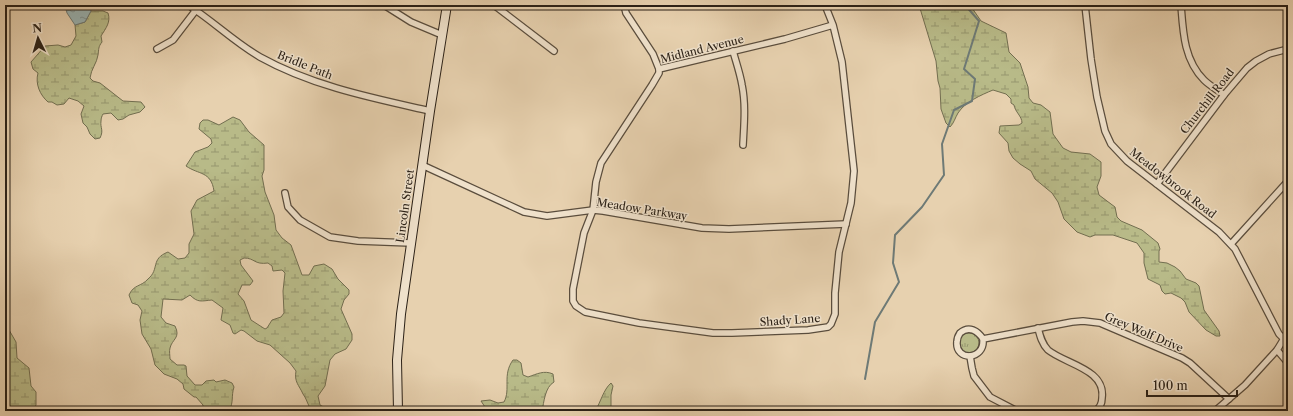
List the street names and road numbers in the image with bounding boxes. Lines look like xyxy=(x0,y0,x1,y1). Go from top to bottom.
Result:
street label: Midland Avenue xyxy=(659,32,745,66)
street label: Bridle Path xyxy=(275,48,335,82)
street label: Churchill Road xyxy=(1177,65,1237,137)
street label: Meadowbrook Road xyxy=(1127,145,1219,221)
street label: Lincoln Street xyxy=(393,168,417,244)
street label: Meadow Parkway xyxy=(596,195,689,223)
street label: Grey Wolf Drive xyxy=(1103,309,1185,355)
street label: Shady Lane xyxy=(759,311,821,329)

